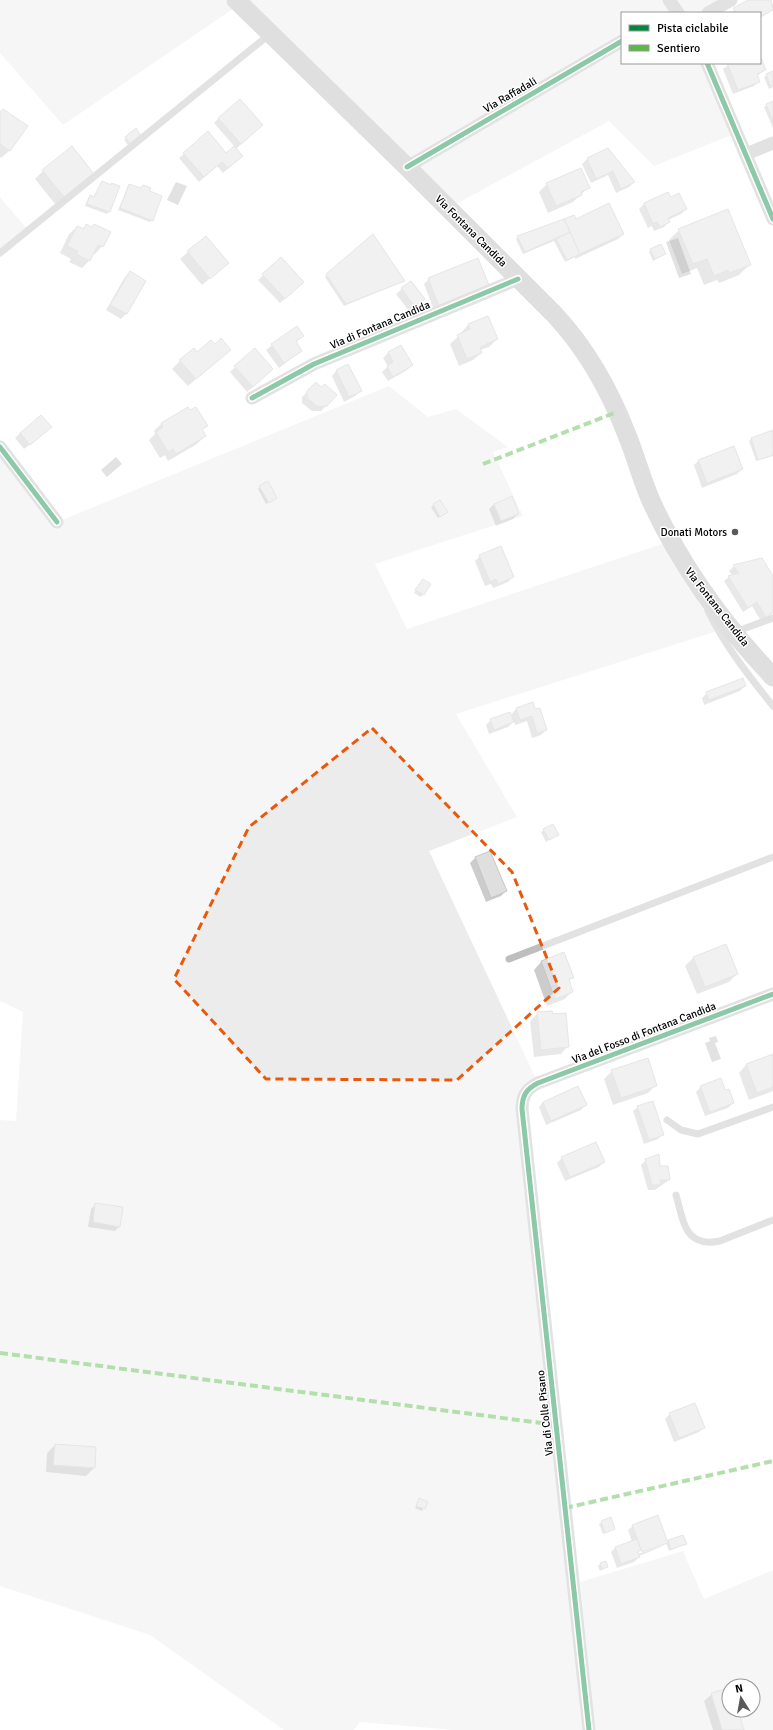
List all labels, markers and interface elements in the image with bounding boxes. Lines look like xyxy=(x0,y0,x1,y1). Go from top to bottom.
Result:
legend xyxy=(621,12,761,64)
text: Pista ciclabile xyxy=(657,21,729,36)
text: Sentiero xyxy=(657,41,700,56)
street label: Via Raffadali xyxy=(481,74,539,116)
street label: Via Fontana Candida xyxy=(432,192,510,270)
street label: Via di Fontana Candida xyxy=(328,298,432,352)
place label: Donati Motors xyxy=(661,526,727,539)
marker: Donati Motors xyxy=(730,527,740,537)
street label: Via Fontana Candida xyxy=(682,565,752,649)
street label: Via del Fosso di Fontana Candida xyxy=(570,999,718,1067)
street label: Via di Colle Pisano xyxy=(534,1369,556,1457)
north arrow xyxy=(721,1678,761,1718)
text: N xyxy=(734,1682,744,1696)

